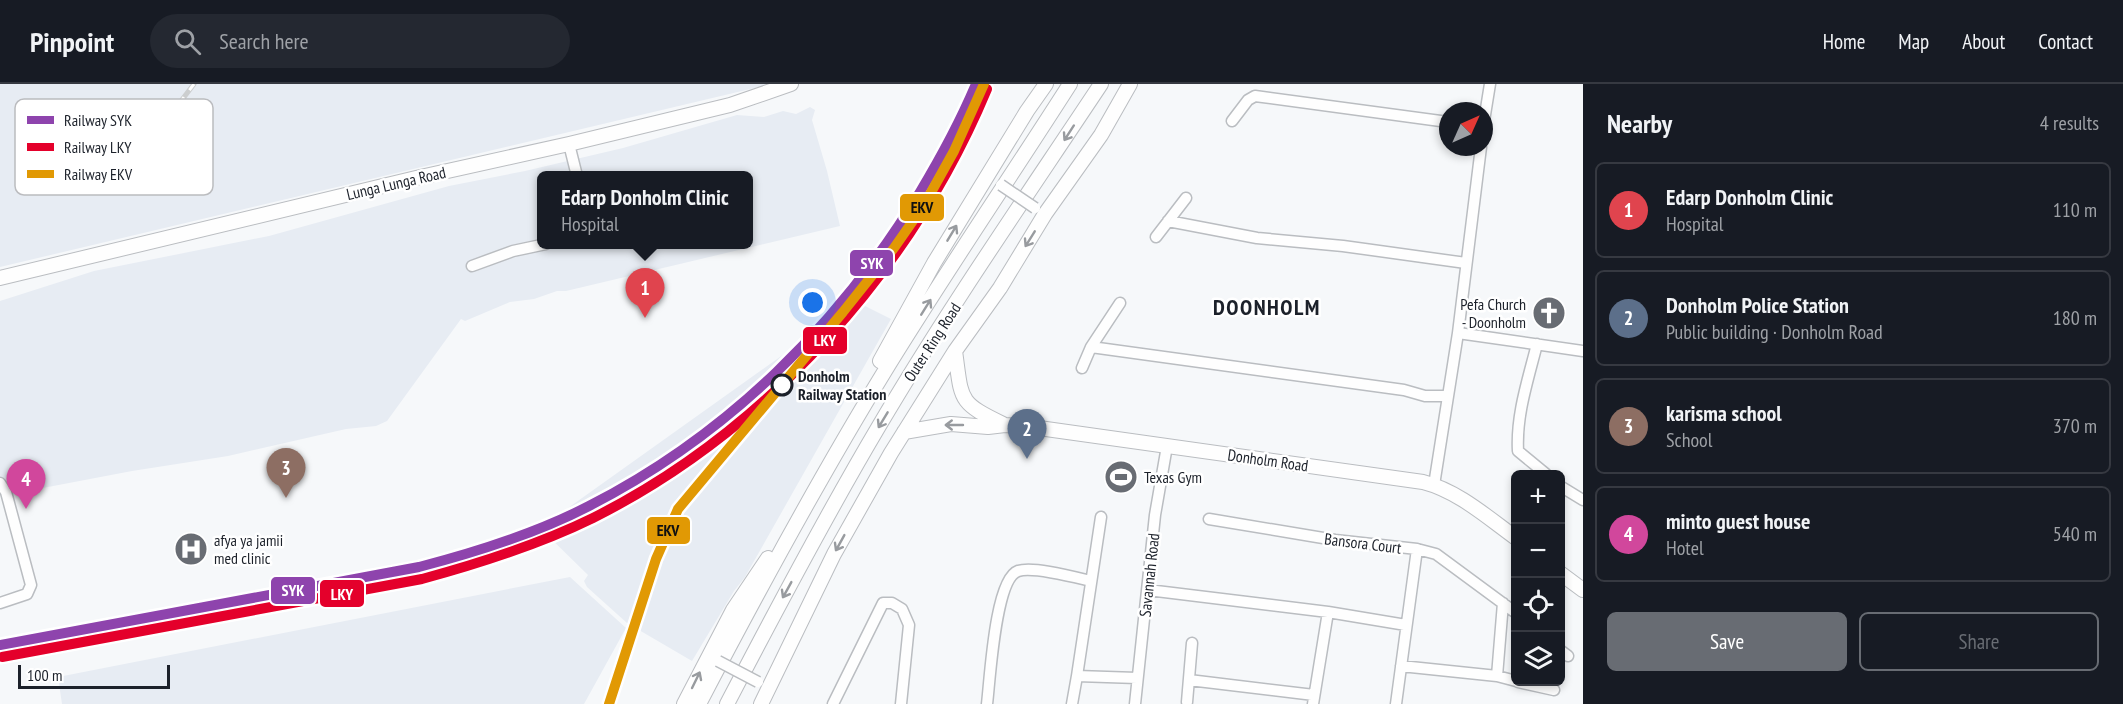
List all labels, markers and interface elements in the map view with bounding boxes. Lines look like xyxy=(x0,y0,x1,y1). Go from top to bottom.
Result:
search box xyxy=(150,14,570,68)
text: Pinpoint xyxy=(30,23,114,60)
icon: search xyxy=(171,25,204,58)
text: Search here xyxy=(219,27,309,55)
text: Home xyxy=(1823,28,1865,55)
text: Map xyxy=(1898,28,1929,55)
text: About xyxy=(1962,28,2005,55)
text: Contact xyxy=(2038,28,2093,55)
legend xyxy=(15,99,213,195)
north arrow xyxy=(1439,102,1493,156)
text: Nearby xyxy=(1607,107,1672,140)
text: Railway SYK xyxy=(64,110,132,130)
text: 4 results xyxy=(2040,110,2099,136)
one-way arrow xyxy=(1062,124,1074,141)
text: Railway LKY xyxy=(64,137,132,157)
street label: Lunga Lunga Road xyxy=(344,162,448,204)
text: Railway EKV xyxy=(64,164,133,184)
popup xyxy=(537,171,753,249)
text: Edarp Donholm Clinic xyxy=(561,183,729,211)
text: Edarp Donholm Clinic xyxy=(1666,183,1833,211)
line badge: EKV xyxy=(899,193,945,222)
text: EKV xyxy=(911,197,934,217)
text: 1 xyxy=(1624,197,1633,223)
text: 110 m xyxy=(2053,197,2097,223)
text: Hospital xyxy=(561,211,619,237)
text: Hospital xyxy=(1666,211,1723,237)
one-way arrow xyxy=(947,225,959,242)
one-way arrow xyxy=(1024,230,1036,247)
line badge: SYK xyxy=(849,249,894,277)
text: SYK xyxy=(860,253,884,273)
pin: 1 xyxy=(626,268,664,318)
your location xyxy=(798,288,827,317)
text: Donholm Police Station xyxy=(1666,291,1849,319)
district label: DOONHOLM xyxy=(1213,293,1321,321)
place label: Pefa Church - Doonholm xyxy=(1460,294,1526,332)
church icon: Pefa Church - Doonholm xyxy=(1531,295,1567,331)
street label: Outer Ring Road xyxy=(899,299,965,385)
one-way arrow xyxy=(920,299,932,316)
text: 2 xyxy=(1624,305,1633,331)
text: 180 m xyxy=(2053,305,2097,331)
text: Public building · Donholm Road xyxy=(1666,319,1883,345)
line badge: LKY xyxy=(802,326,848,355)
text: LKY xyxy=(814,330,836,350)
place label: Donholm Railway Station xyxy=(798,366,886,404)
marker: Donholm Railway Station xyxy=(771,374,793,396)
text: karisma school xyxy=(1666,399,1782,427)
pin: 2 xyxy=(1008,410,1046,459)
one-way arrow xyxy=(876,411,888,428)
text: 3 xyxy=(1624,413,1633,439)
text: 370 m xyxy=(2053,413,2097,439)
one-way arrow xyxy=(945,419,965,431)
text: School xyxy=(1666,427,1712,453)
street label: Donholm Road xyxy=(1226,444,1310,476)
pin: 3 xyxy=(266,448,306,498)
sports icon: Texas Gym xyxy=(1103,459,1139,495)
pin: 4 xyxy=(6,460,46,509)
place label: Texas Gym xyxy=(1144,467,1202,487)
map controls xyxy=(1511,470,1565,686)
button: + xyxy=(1511,470,1565,524)
text: minto guest house xyxy=(1666,507,1810,535)
line badge: EKV xyxy=(646,516,691,545)
text: EKV xyxy=(657,520,680,540)
text: 4 xyxy=(1624,521,1633,547)
text: 540 m xyxy=(2053,521,2097,547)
button: − xyxy=(1511,524,1565,578)
street label: Bansora Court xyxy=(1323,528,1403,558)
place label: afya ya jamii med clinic xyxy=(214,530,283,568)
hospital icon: afya ya jamii med clinic xyxy=(173,531,209,567)
street label: Savannah Road xyxy=(1135,532,1163,618)
one-way arrow xyxy=(834,534,846,551)
text: Hotel xyxy=(1666,535,1704,561)
line badge: SYK xyxy=(270,576,316,605)
button: locate xyxy=(1511,578,1565,632)
line badge: LKY xyxy=(319,579,365,608)
text: SYK xyxy=(281,580,305,600)
one-way arrow xyxy=(781,581,793,598)
text: LKY xyxy=(331,584,353,604)
button: Save xyxy=(1607,612,1847,671)
button: Share xyxy=(1859,612,2099,671)
button: layers xyxy=(1511,632,1565,686)
scale bar xyxy=(18,662,170,690)
text: 100 m xyxy=(27,665,62,685)
one-way arrow xyxy=(691,671,703,689)

